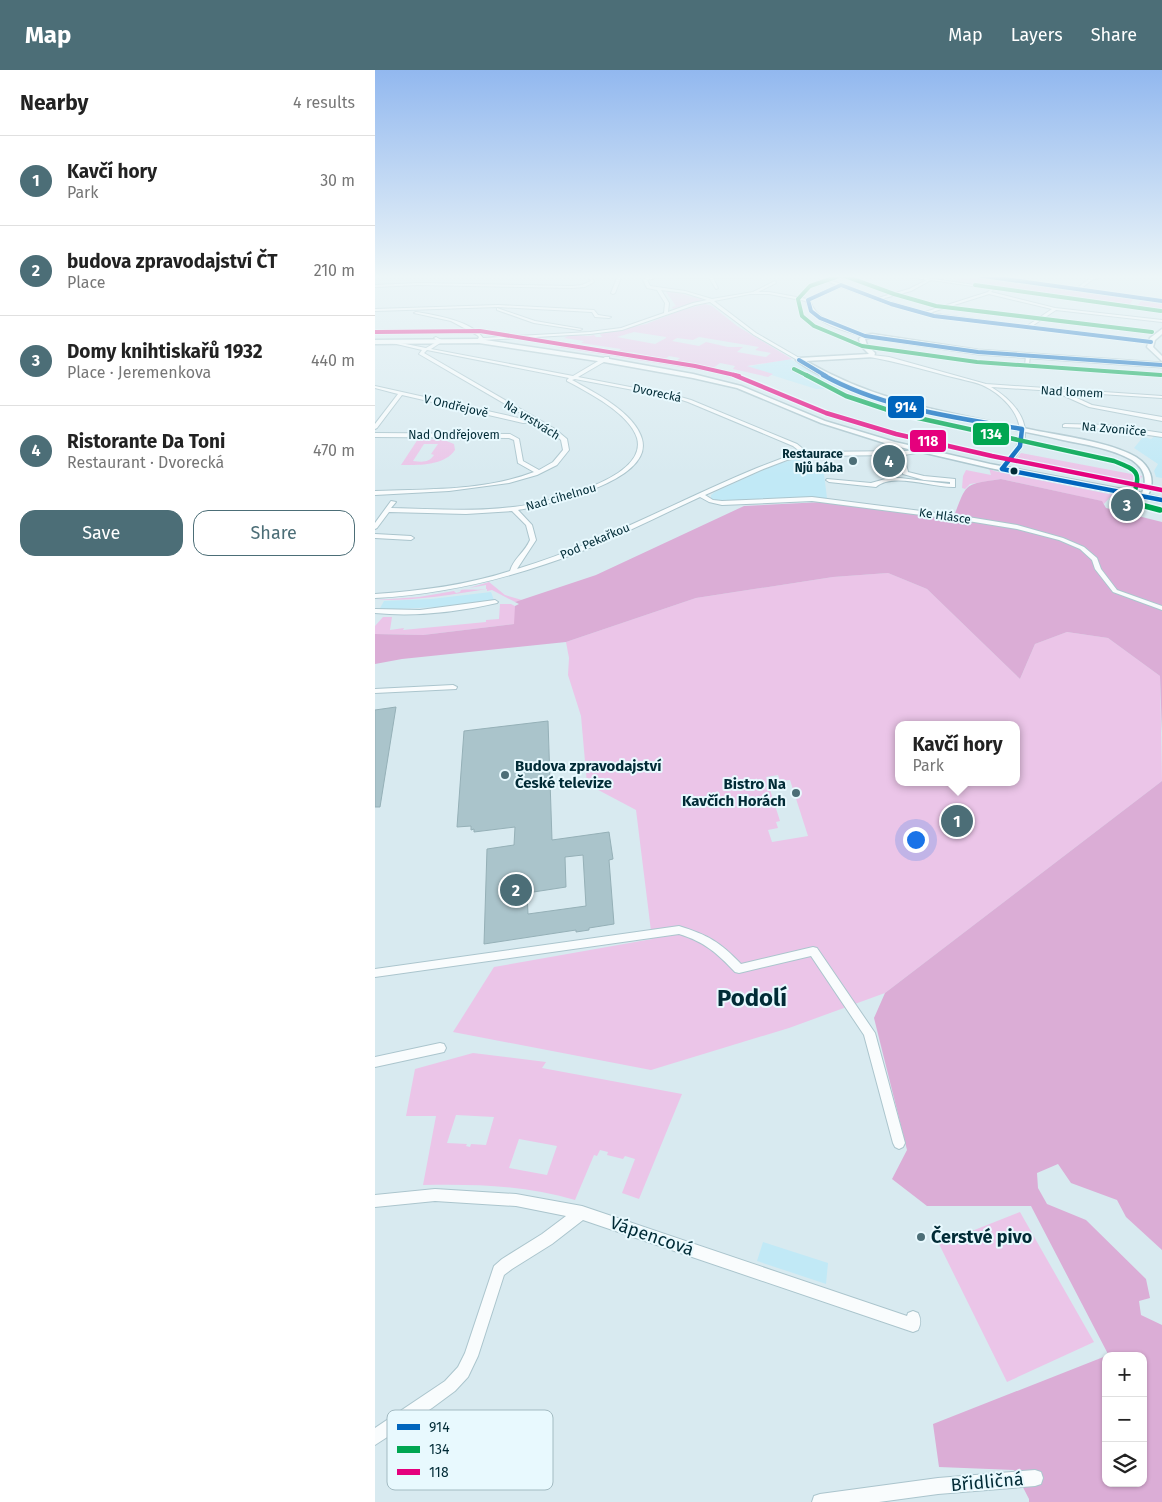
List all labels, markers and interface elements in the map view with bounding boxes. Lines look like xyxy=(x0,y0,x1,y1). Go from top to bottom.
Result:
text: Map xyxy=(25,21,71,49)
text: Map xyxy=(948,24,983,46)
text: Layers xyxy=(1011,24,1063,46)
text: Share xyxy=(1091,24,1137,46)
text: Nearby xyxy=(20,90,88,116)
text: 4 results xyxy=(293,93,355,112)
text: Kavčí hory xyxy=(67,160,157,183)
text: 1 xyxy=(32,171,40,190)
text: 30 m xyxy=(320,171,355,190)
text: Park xyxy=(67,183,99,202)
text: budova zpravodajství ČT xyxy=(67,250,278,273)
text: 2 xyxy=(32,261,40,280)
text: 210 m xyxy=(314,261,355,280)
text: Place xyxy=(67,273,106,292)
text: Domy knihtiskařů 1932 xyxy=(67,340,263,363)
text: 3 xyxy=(32,351,40,370)
text: 440 m xyxy=(311,351,355,370)
text: Place · Jeremenkova xyxy=(67,363,211,382)
street label: Dvorecká xyxy=(631,381,683,405)
street label: Nad lomem xyxy=(1040,383,1104,401)
street label: V Ondřejově xyxy=(422,392,490,420)
line badge: 914 xyxy=(887,395,925,419)
street label: Na vrstvách xyxy=(502,397,562,443)
text: 914 xyxy=(895,399,917,416)
street label: Na Zvoničce xyxy=(1081,419,1147,439)
line badge: 134 xyxy=(972,422,1010,446)
text: 134 xyxy=(980,426,1002,443)
street label: Nad Ondřejovem xyxy=(408,428,500,442)
line badge: 118 xyxy=(909,429,947,453)
text: Ristorante Da Toni xyxy=(67,430,225,453)
text: 118 xyxy=(918,433,938,450)
text: 4 xyxy=(31,441,41,460)
text: 470 m xyxy=(313,441,355,460)
pin: 4 xyxy=(873,442,905,480)
place label: Restaurace Njů bába xyxy=(782,447,843,475)
text: Restaurant · Dvorecká xyxy=(67,453,224,472)
marker: Restaurace Njů bába xyxy=(847,455,859,467)
unlabelled marker xyxy=(1009,466,1019,476)
street label: Nad cihelnou xyxy=(524,480,598,514)
pin: 3 xyxy=(1111,486,1143,524)
street label: Ke Hlásce xyxy=(918,505,972,527)
button: Save xyxy=(20,510,183,556)
button: Share xyxy=(193,510,355,556)
street label: Pod Pekařkou xyxy=(558,520,632,562)
popup xyxy=(895,721,1020,786)
text: Kavčí hory xyxy=(912,733,1003,756)
text: Park xyxy=(912,756,944,775)
place label: Budova zpravodajství České televize xyxy=(515,757,662,792)
marker: Budova zpravodajství České televize xyxy=(499,769,511,781)
place label: Bistro Na Kavčích Horách xyxy=(682,775,786,810)
marker: Bistro Na Kavčích Horách xyxy=(790,787,802,799)
pin: 1 xyxy=(941,802,973,840)
your location xyxy=(903,827,929,853)
pin: 2 xyxy=(500,871,532,909)
district label: Podolí xyxy=(717,984,787,1012)
street label: Vápencová xyxy=(607,1211,697,1261)
place label: Čerstvé pivo xyxy=(931,1225,1032,1248)
marker: Čerstvé pivo xyxy=(915,1231,927,1243)
map controls xyxy=(1102,1352,1147,1487)
button: + xyxy=(1102,1352,1147,1397)
button: − xyxy=(1102,1397,1147,1442)
legend xyxy=(387,1410,553,1490)
text: 914 xyxy=(429,1419,450,1436)
text: 134 xyxy=(429,1441,450,1458)
button: layers xyxy=(1102,1442,1147,1487)
text: 118 xyxy=(429,1464,449,1481)
street label: Břidličná xyxy=(950,1468,1024,1496)

